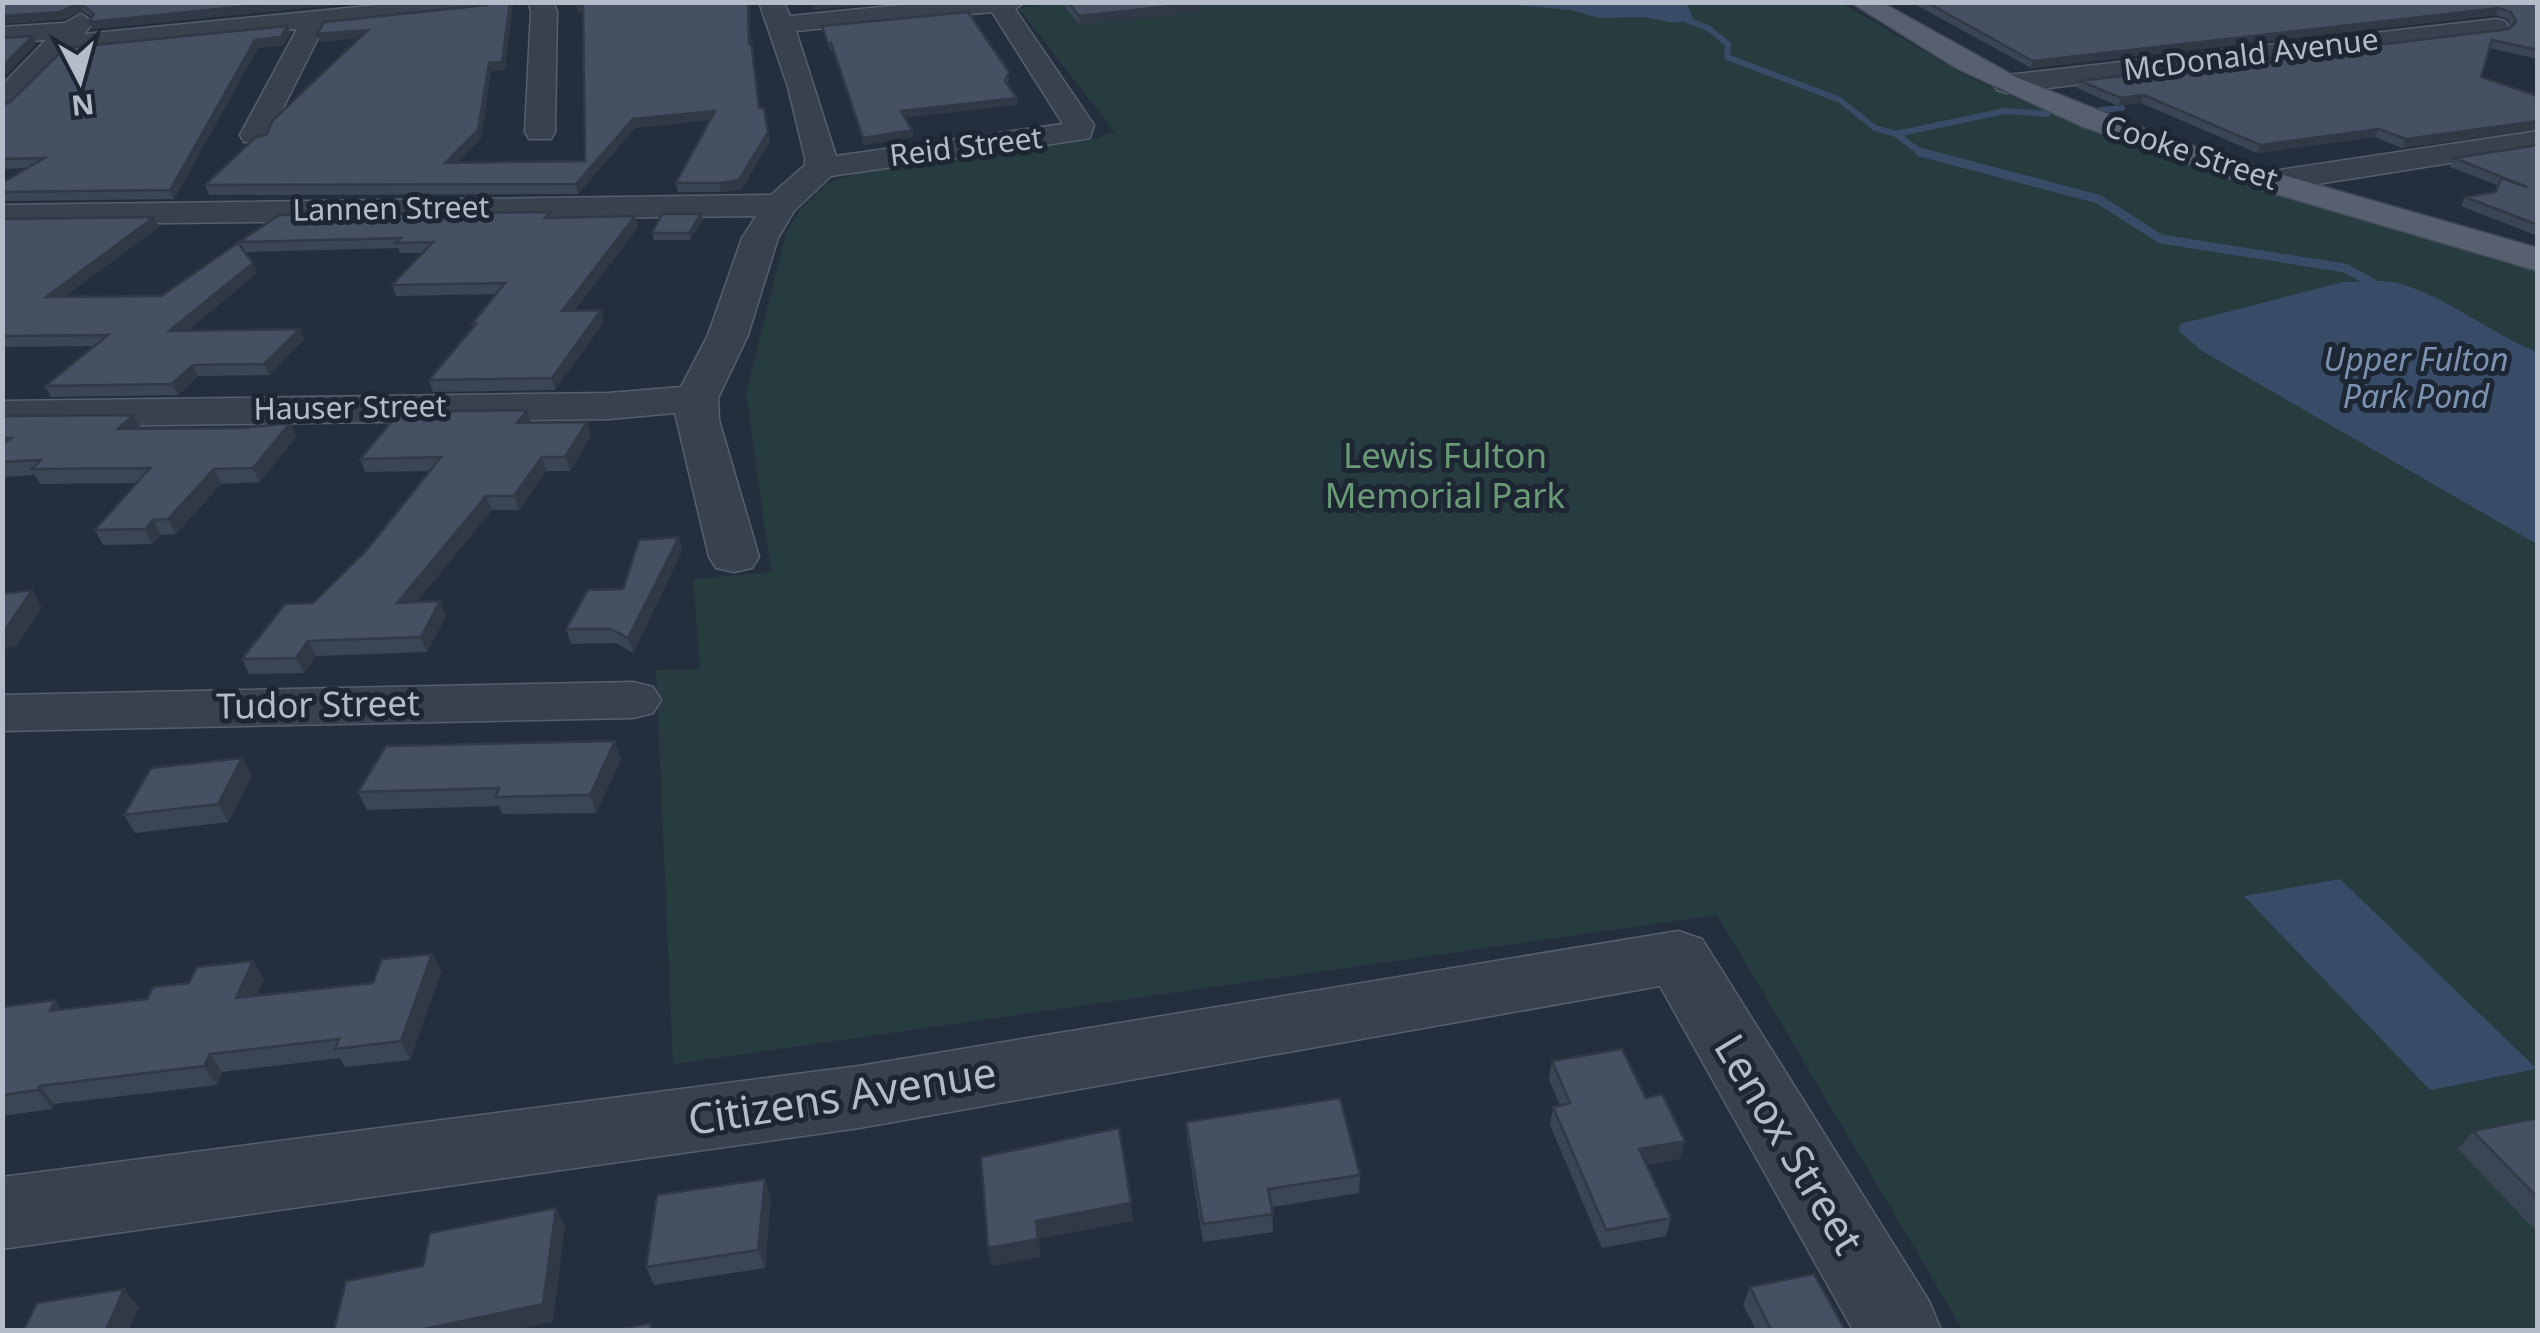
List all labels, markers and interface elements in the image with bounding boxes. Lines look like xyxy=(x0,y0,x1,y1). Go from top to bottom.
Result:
street label: McDonald Avenue xyxy=(2121,18,2381,89)
north arrow xyxy=(30,30,130,130)
text: N xyxy=(69,86,96,126)
street label: Cooke Street xyxy=(2100,104,2283,199)
street label: Reid Street xyxy=(887,116,1045,175)
street label: Lannen Street xyxy=(292,185,490,230)
water label: Upper Fulton Park Pond xyxy=(2324,337,2508,417)
street label: Hauser Street xyxy=(253,384,447,429)
park label: Lewis Fulton Memorial Park xyxy=(1325,431,1566,518)
street label: Tudor Street xyxy=(216,678,420,729)
street label: Lenox Street xyxy=(1702,1023,1878,1264)
street label: Citizens Avenue xyxy=(684,1042,1000,1147)

